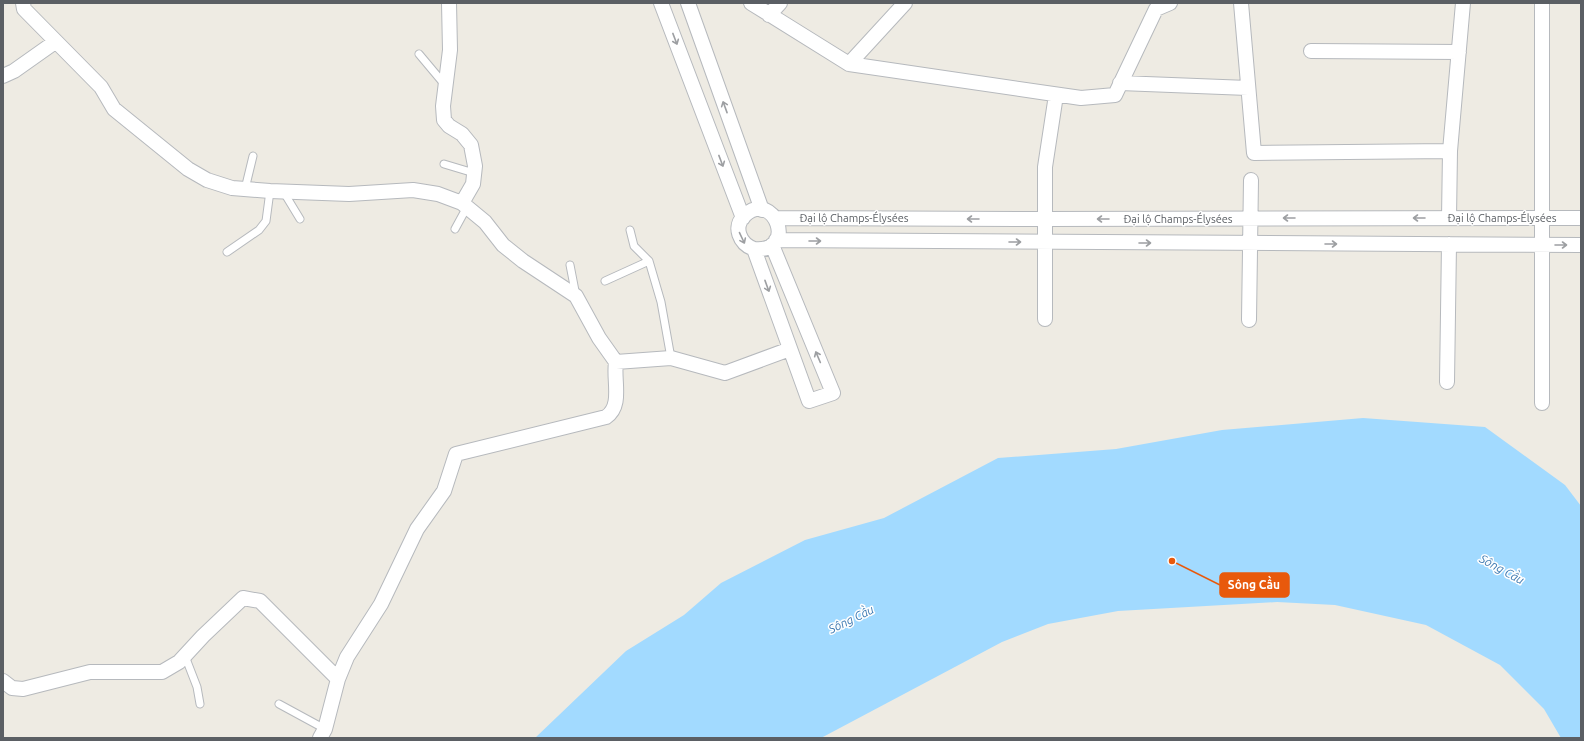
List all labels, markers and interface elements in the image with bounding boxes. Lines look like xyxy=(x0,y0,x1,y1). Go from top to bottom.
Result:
one-way arrow xyxy=(671,33,679,45)
one-way arrow xyxy=(721,101,729,113)
one-way arrow xyxy=(718,154,726,166)
street label: Đại lộ Champs-Élysées xyxy=(799,211,909,225)
street label: Đại lộ Champs-Élysées xyxy=(1447,211,1557,225)
street label: Đại lộ Champs-Élysées xyxy=(1123,212,1233,226)
one-way arrow xyxy=(1283,214,1296,222)
one-way arrow xyxy=(1413,214,1426,222)
one-way arrow xyxy=(967,215,980,223)
one-way arrow xyxy=(1097,215,1110,223)
one-way arrow xyxy=(739,231,746,243)
one-way arrow xyxy=(808,237,821,245)
one-way arrow xyxy=(1008,238,1021,246)
one-way arrow xyxy=(1138,239,1151,247)
one-way arrow xyxy=(1324,240,1337,248)
one-way arrow xyxy=(1554,241,1567,249)
one-way arrow xyxy=(764,280,772,292)
one-way arrow xyxy=(814,351,821,363)
water label: Sông Cầu xyxy=(1477,550,1527,587)
callout: Sông Cầu xyxy=(1220,573,1289,597)
text: Sông Cầu xyxy=(1228,575,1280,591)
water label: Sông Cầu xyxy=(825,601,876,636)

